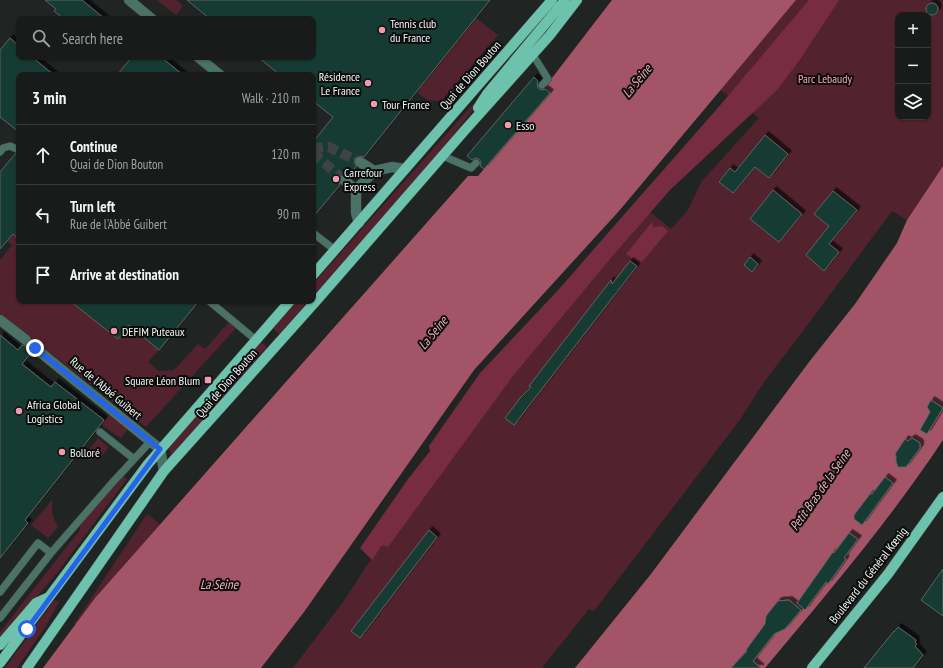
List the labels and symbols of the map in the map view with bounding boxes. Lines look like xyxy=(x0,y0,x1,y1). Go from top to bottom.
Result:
place label: Tennis club du France xyxy=(390,16,436,45)
marker: Tennis club du France xyxy=(377,25,387,35)
street label: Quai de Dion Bouton xyxy=(436,38,504,112)
water label: La Seine xyxy=(618,60,657,101)
place label: Résidence Le France xyxy=(319,69,360,98)
park label: Parc Lebaudy xyxy=(798,71,853,86)
marker: Résidence Le France xyxy=(363,78,373,88)
place label: Tour France xyxy=(382,97,430,112)
marker: Tour France xyxy=(369,99,379,109)
place label: Esso xyxy=(516,118,534,133)
marker: Esso xyxy=(503,120,513,130)
place label: Carrefour Express xyxy=(344,165,383,194)
marker: Carrefour Express xyxy=(331,174,341,184)
water label: La Seine xyxy=(414,312,453,353)
place label: DEFIM Puteaux xyxy=(122,324,185,339)
marker: DEFIM Puteaux xyxy=(109,326,119,336)
route end xyxy=(26,339,44,357)
street label: Quai de Dion Bouton xyxy=(192,346,260,420)
street label: Rue de l'Abbé Guibert xyxy=(67,354,146,423)
place label: Square Léon Blum xyxy=(125,373,200,388)
marker: Square Léon Blum xyxy=(203,375,213,385)
place label: Africa Global Logistics xyxy=(27,397,80,426)
marker: Africa Global Logistics xyxy=(14,406,24,416)
place label: Bolloré xyxy=(70,445,100,460)
water label: Petit Bras de la Seine xyxy=(786,445,855,534)
marker: Bolloré xyxy=(57,447,67,457)
street label: Boulevard du Général Kœnig xyxy=(826,524,910,626)
water label: La Seine xyxy=(200,576,240,593)
route start xyxy=(18,620,36,638)

